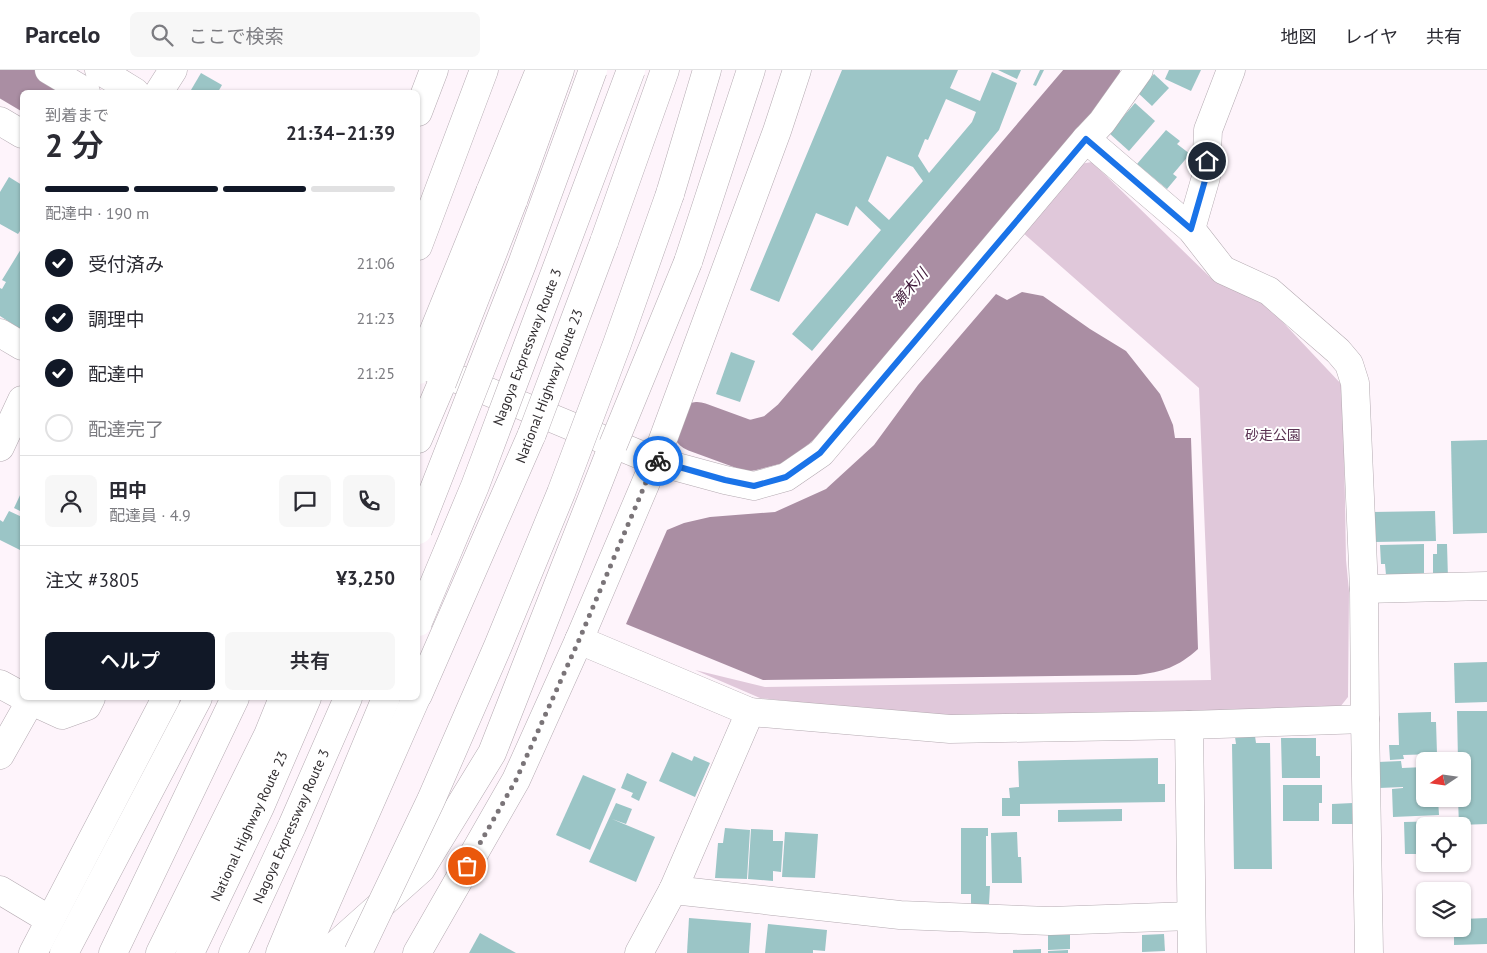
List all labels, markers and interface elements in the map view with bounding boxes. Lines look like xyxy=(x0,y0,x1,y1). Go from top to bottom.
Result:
search box xyxy=(130,12,480,57)
text: Parcelo xyxy=(25,19,100,50)
icon: search xyxy=(148,21,176,49)
text: ここで検索 xyxy=(188,24,284,48)
text: 地図 xyxy=(1281,25,1317,48)
text: レイヤ xyxy=(1345,25,1398,48)
text: 共有 xyxy=(1426,25,1462,48)
text: 到着まで xyxy=(45,105,109,125)
text: 21:34–21:39 xyxy=(286,121,395,145)
text: 2 分 xyxy=(45,124,103,166)
pin xyxy=(1186,140,1228,182)
icon: home xyxy=(1193,147,1221,175)
text: 配達中 · 190 m xyxy=(45,203,149,223)
icon: check xyxy=(45,249,73,277)
text: 受付済み xyxy=(88,252,164,276)
text: 21:06 xyxy=(357,253,395,273)
water label: 瀬木川 xyxy=(888,263,933,311)
street label: Nagoya Expressway Route 3 xyxy=(489,266,565,428)
icon: check xyxy=(45,304,73,332)
street label: National Highway Route 23 xyxy=(511,306,587,466)
text: 調理中 xyxy=(88,307,145,331)
text: 21:23 xyxy=(357,308,395,328)
icon: check xyxy=(45,359,73,387)
text: 配達中 xyxy=(88,362,145,386)
text: 21:25 xyxy=(357,363,395,383)
text: 配達完了 xyxy=(88,417,164,441)
park label: 砂走公園 xyxy=(1245,426,1301,444)
courier xyxy=(633,436,683,486)
icon: bike xyxy=(644,447,672,475)
button: person xyxy=(45,475,97,527)
button: chat xyxy=(279,475,331,527)
button: phone xyxy=(343,475,395,527)
text: 田中 xyxy=(109,478,147,502)
text: 配達員 · 4.9 xyxy=(109,505,191,525)
text: ¥3,250 xyxy=(336,566,395,590)
text: 注文 #3805 xyxy=(45,568,140,592)
button: ヘルプ xyxy=(45,632,215,690)
button: 共有 xyxy=(225,632,395,690)
street label: Nagoya Expressway Route 3 xyxy=(249,746,333,906)
street label: National Highway Route 23 xyxy=(206,748,292,904)
north arrow xyxy=(1416,752,1471,808)
map controls xyxy=(1416,752,1471,937)
button: locate xyxy=(1416,817,1471,872)
pin xyxy=(446,845,488,887)
icon: bag xyxy=(453,852,481,880)
button: layers xyxy=(1416,882,1471,937)

